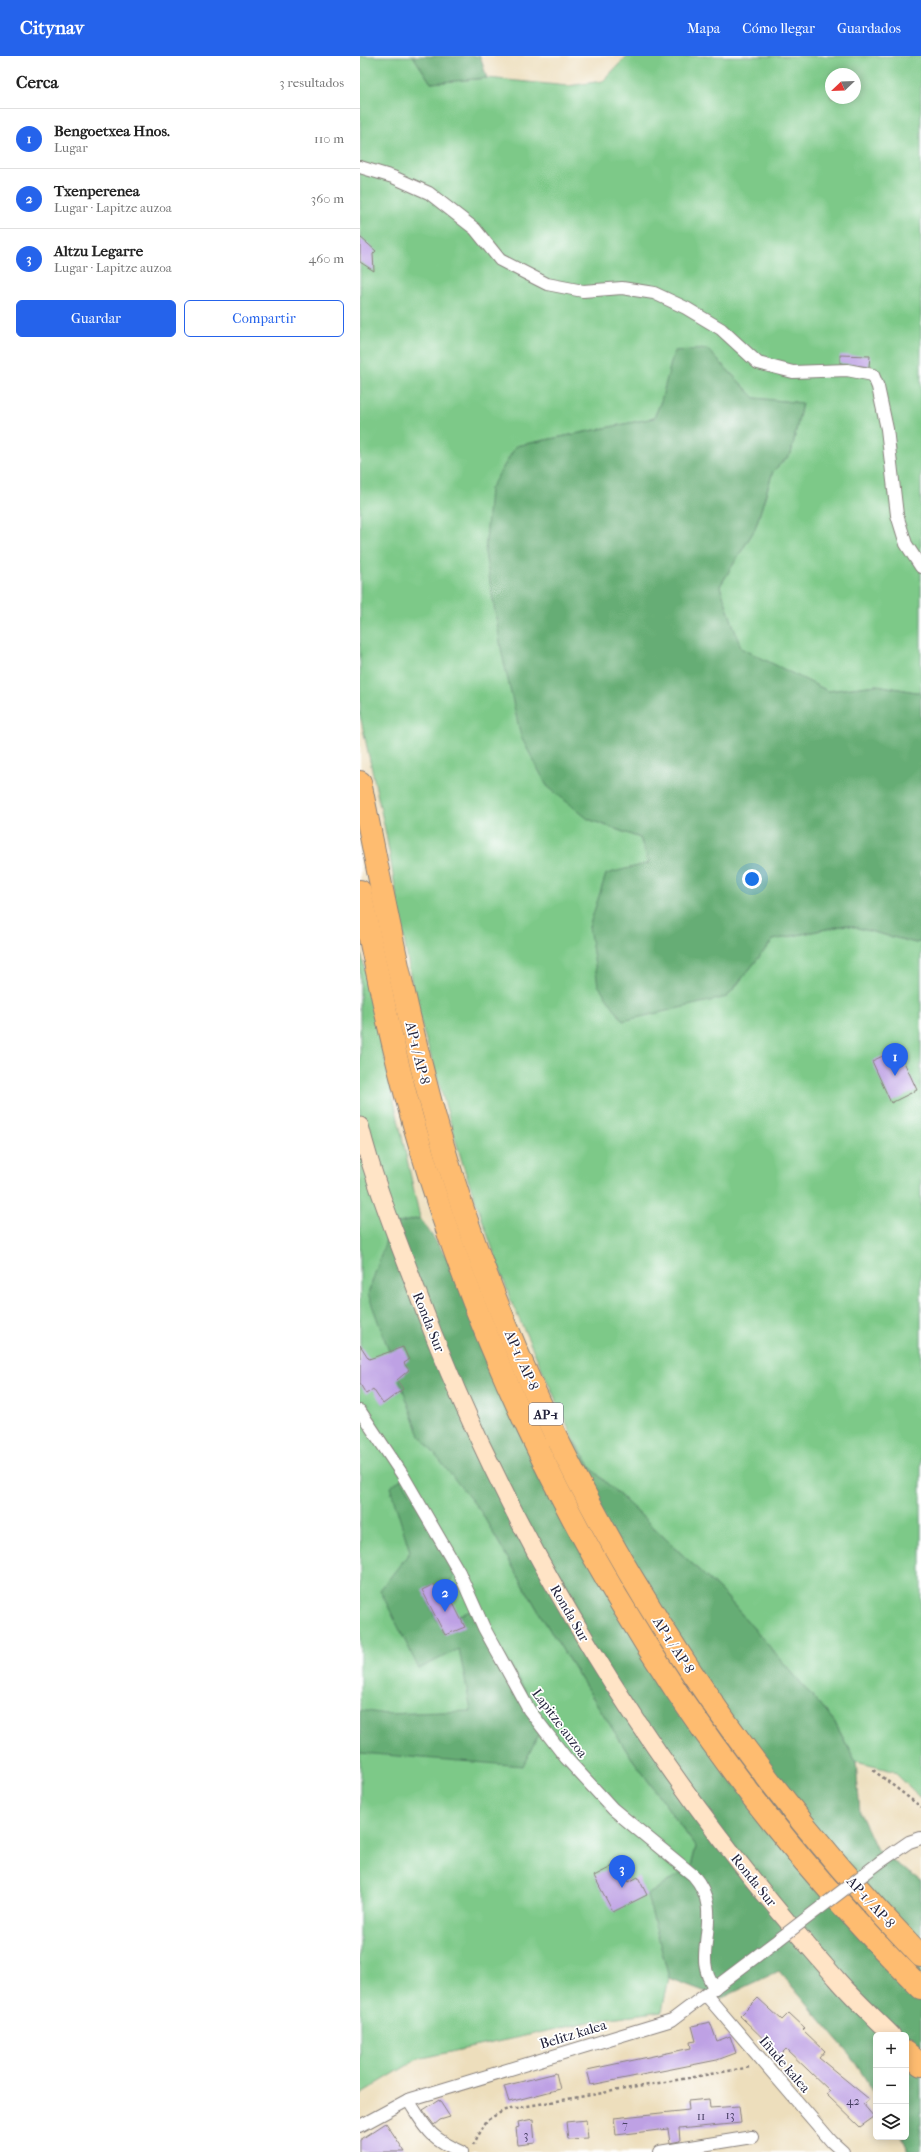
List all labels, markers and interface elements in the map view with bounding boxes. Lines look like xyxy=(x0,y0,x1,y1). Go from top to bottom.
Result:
text: Citynav xyxy=(20,17,84,39)
text: Mapa xyxy=(687,20,720,37)
text: Cómo llegar xyxy=(742,20,815,37)
text: Guardados xyxy=(837,20,901,37)
north arrow xyxy=(825,68,861,104)
text: Cerca xyxy=(16,72,58,92)
text: 3 resultados xyxy=(279,75,344,90)
text: Bengoetxea Hnos. xyxy=(54,122,170,140)
text: 1 xyxy=(27,131,31,146)
text: 110 m xyxy=(314,131,344,146)
text: Lugar xyxy=(54,140,88,155)
text: Txenperenea xyxy=(54,182,140,200)
text: 2 xyxy=(26,191,32,206)
text: 360 m xyxy=(311,191,344,206)
text: Lugar · Lapitze auzoa xyxy=(54,200,172,215)
text: Altzu Legarre xyxy=(54,242,143,260)
text: 3 xyxy=(26,251,32,266)
text: 460 m xyxy=(309,251,344,266)
text: Lugar · Lapitze auzoa xyxy=(54,260,172,275)
button: Guardar xyxy=(16,300,176,337)
button: Compartir xyxy=(184,300,344,337)
your location xyxy=(742,869,762,889)
street label: AP-1 / AP-8 xyxy=(401,1019,433,1086)
pin: 1 xyxy=(882,1043,908,1076)
street label: Ronda Sur xyxy=(409,1290,448,1355)
street label: AP-1 / AP-8 xyxy=(500,1327,542,1393)
road number: AP-1 xyxy=(529,1403,563,1425)
pin: 2 xyxy=(432,1579,458,1612)
street label: Ronda Sur xyxy=(546,1582,593,1645)
street label: AP-1 / AP-8 xyxy=(649,1613,698,1677)
street label: Lapitze auzoa xyxy=(528,1686,591,1761)
street label: Ronda Sur xyxy=(727,1850,780,1910)
pin: 3 xyxy=(609,1855,635,1888)
street label: AP-1 / AP-8 xyxy=(842,1872,898,1932)
street label: Belitz kalea xyxy=(538,2016,609,2053)
street label: Iñude kalea xyxy=(755,2032,814,2097)
map controls xyxy=(873,2032,909,2140)
button: + xyxy=(873,2032,909,2068)
button: − xyxy=(873,2068,909,2104)
house number: 42 xyxy=(846,2094,860,2108)
button: layers xyxy=(873,2104,909,2140)
house number: 13 xyxy=(725,2108,735,2122)
house number: 11 xyxy=(697,2109,705,2123)
house number: 7 xyxy=(622,2118,628,2132)
house number: 3 xyxy=(524,2128,529,2142)

